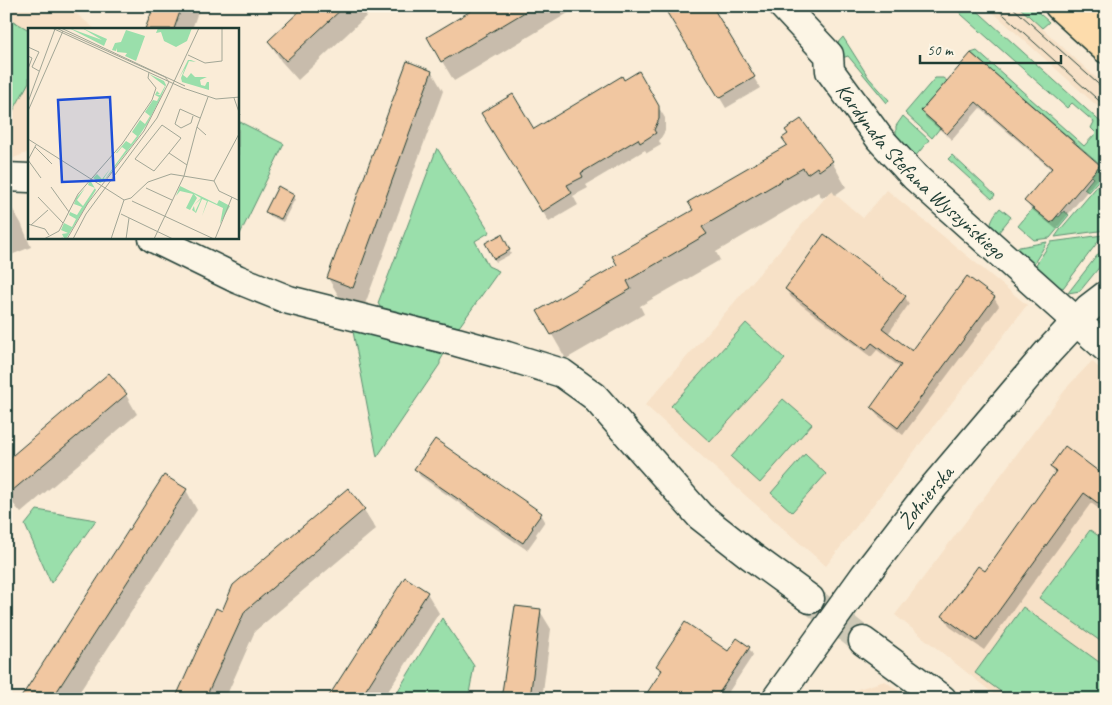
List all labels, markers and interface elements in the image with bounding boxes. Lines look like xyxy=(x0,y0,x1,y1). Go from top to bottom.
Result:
inset map xyxy=(28,28,239,239)
scale bar xyxy=(920,32,1061,64)
text: 50 m xyxy=(927,41,954,60)
street label: Kardynała Stefana Wyszyńskiego xyxy=(830,78,1012,266)
street label: Żołnierska xyxy=(892,458,960,534)

